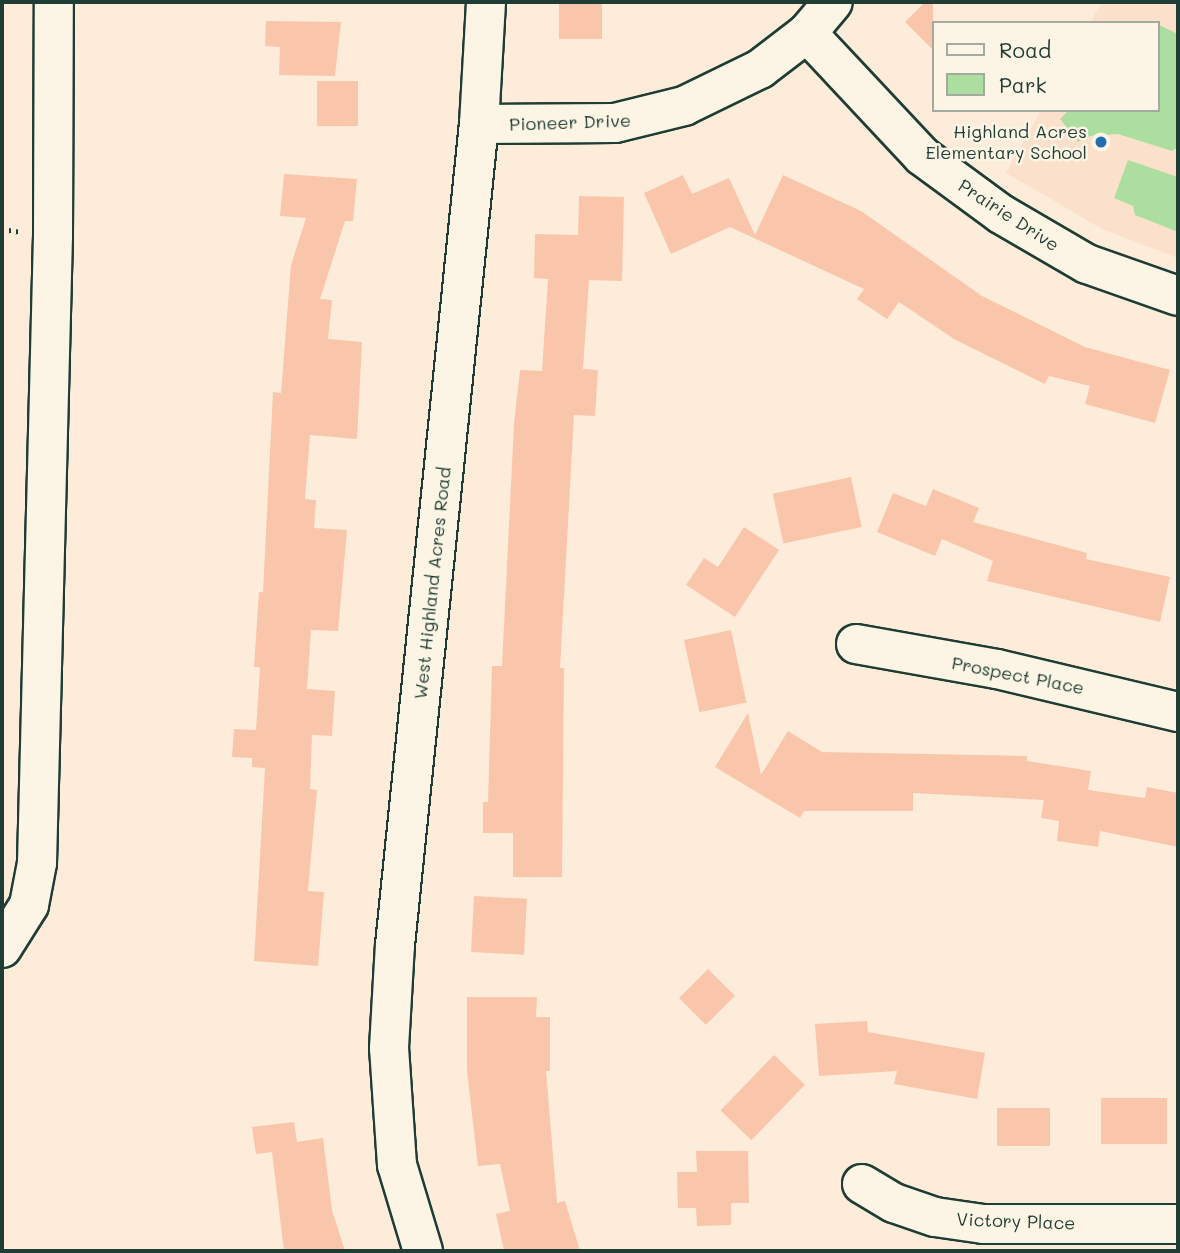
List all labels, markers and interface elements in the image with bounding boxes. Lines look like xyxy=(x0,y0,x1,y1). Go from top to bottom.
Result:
legend xyxy=(932,21,1159,112)
text: Road xyxy=(999,36,1051,63)
text: Park xyxy=(999,71,1047,98)
street label: Pioneer Drive xyxy=(509,109,631,135)
place label: Highland Acres Elementary School xyxy=(926,121,1087,164)
marker: Highland Acres Elementary School xyxy=(1093,134,1109,150)
street label: Prairie Drive xyxy=(955,174,1063,256)
street label: West Highland Acres Road xyxy=(409,466,455,700)
street label: Prospect Place xyxy=(950,652,1086,698)
street label: Victory Place xyxy=(956,1208,1076,1234)

